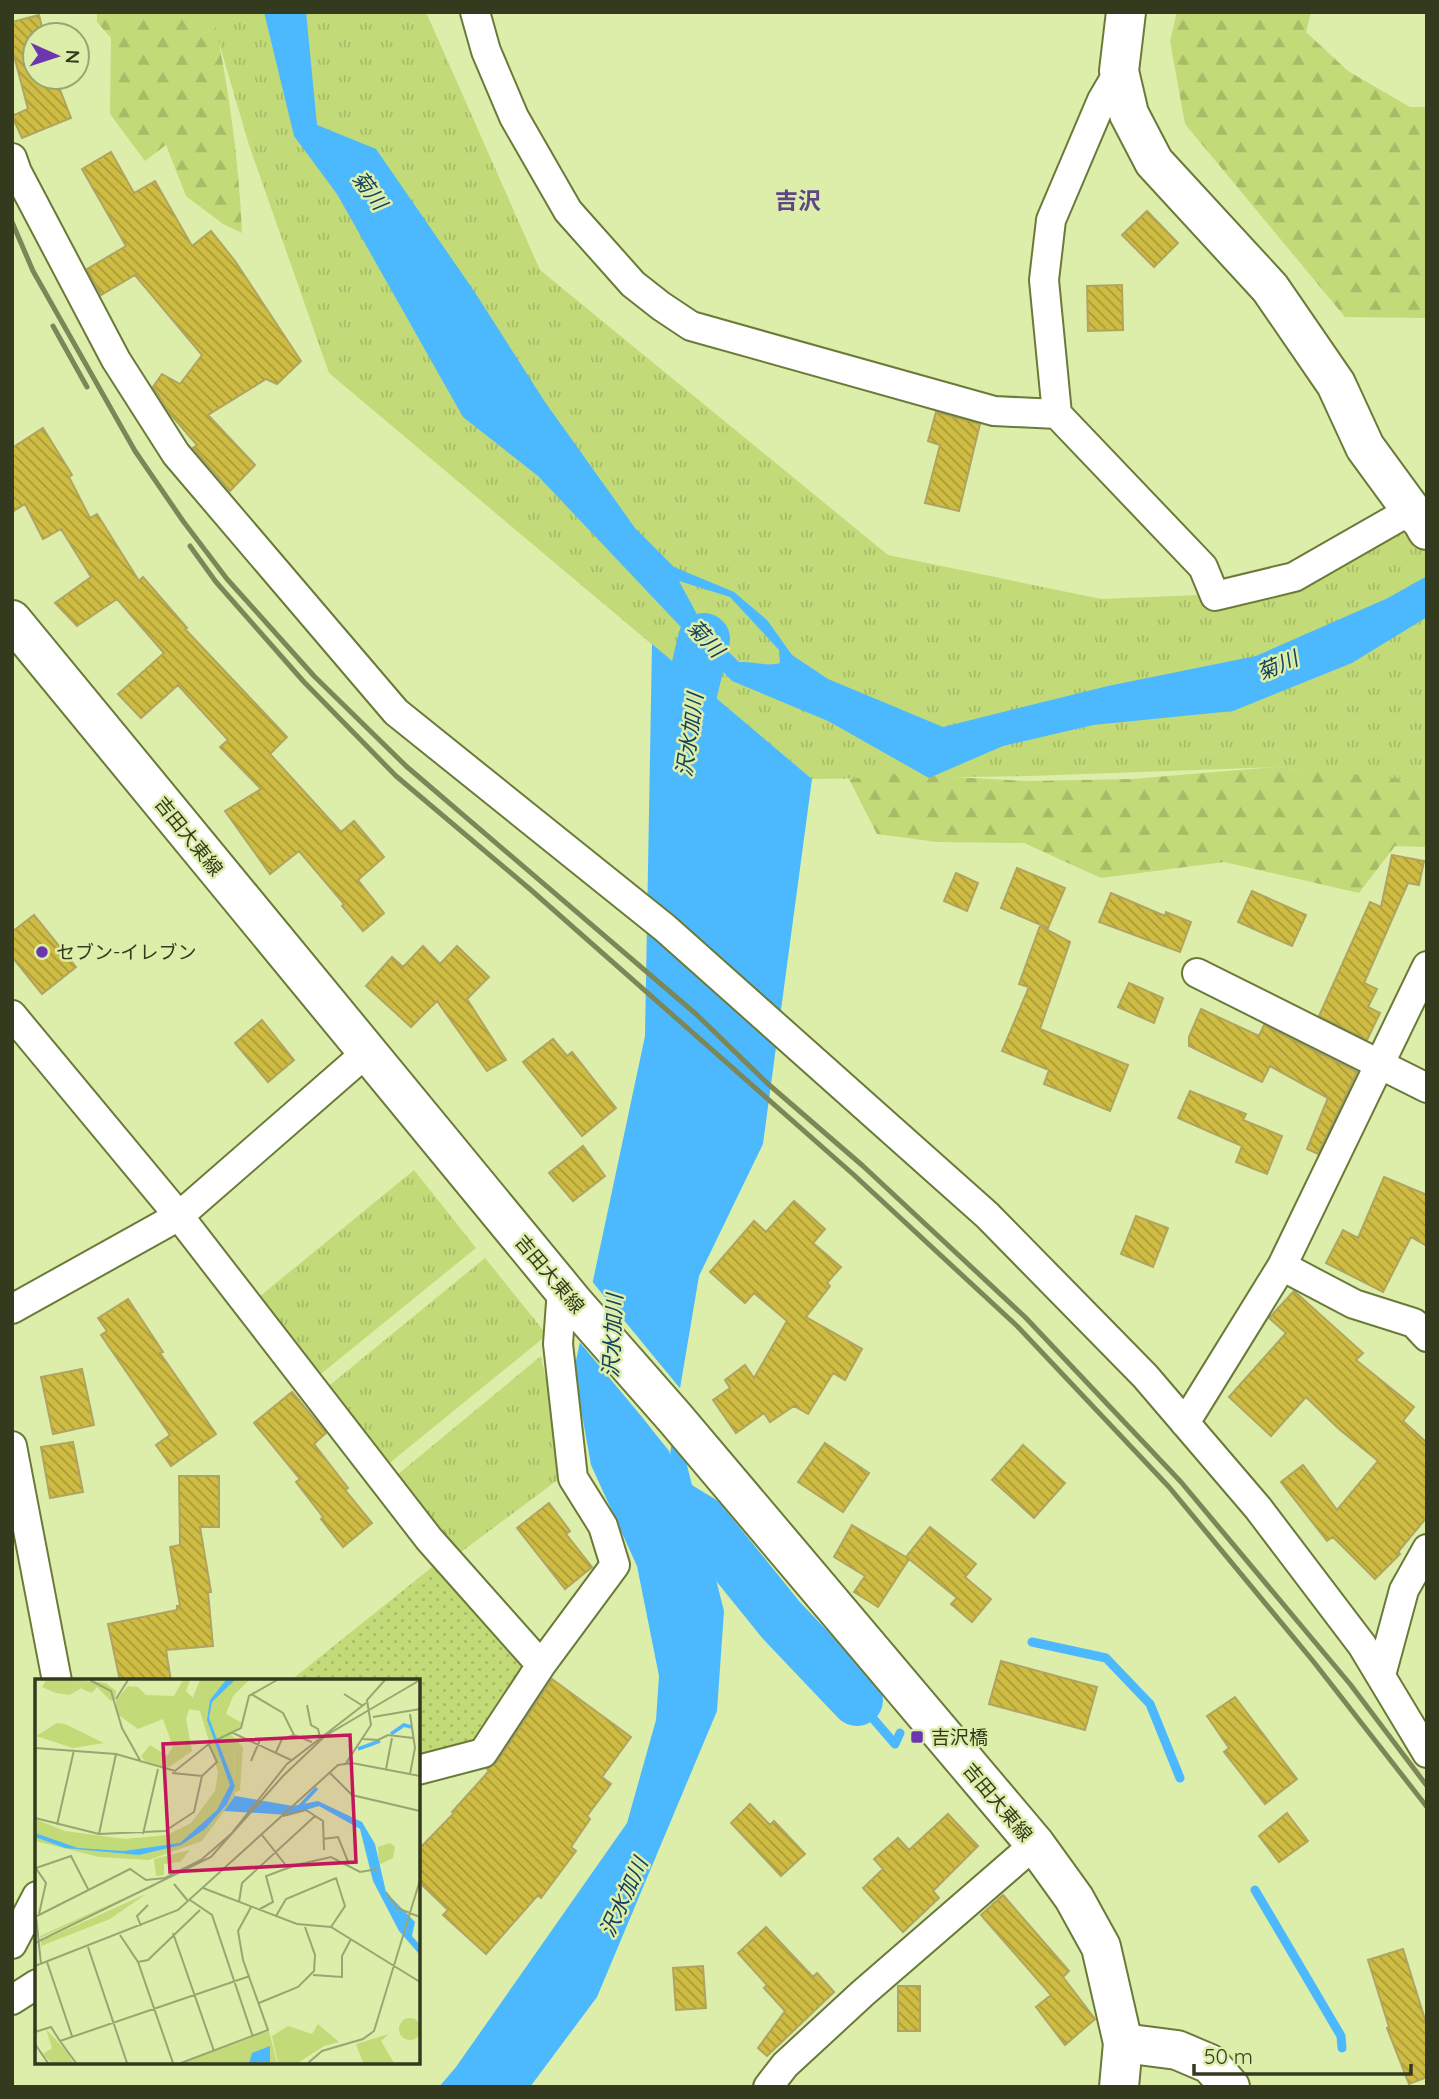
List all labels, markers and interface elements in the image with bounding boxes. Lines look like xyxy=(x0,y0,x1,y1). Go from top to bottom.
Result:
north arrow xyxy=(21,21,91,91)
text: N xyxy=(61,49,85,64)
water label: 菊川 xyxy=(347,165,394,216)
district label: 吉沢 xyxy=(775,186,821,215)
water label: 菊川 xyxy=(682,614,731,664)
water label: 菊川 xyxy=(1253,644,1303,685)
water label: 沢水加川 xyxy=(670,690,708,778)
street label: 吉田大東線 xyxy=(150,792,228,880)
place label: セブン-イレブン xyxy=(56,940,196,964)
marker: セブン-イレブン xyxy=(34,944,50,960)
street label: 吉田大東線 xyxy=(510,1230,590,1318)
water label: 沢水加川 xyxy=(597,1291,627,1379)
inset map xyxy=(35,1679,420,2064)
place label: 吉沢橋 xyxy=(931,1725,988,1749)
marker: 吉沢橋 xyxy=(909,1729,925,1745)
street label: 吉田大東線 xyxy=(958,1758,1038,1846)
water label: 沢水加川 xyxy=(593,1852,653,1941)
scale bar xyxy=(1194,2032,1411,2076)
text: 50 m xyxy=(1204,2043,1253,2069)

